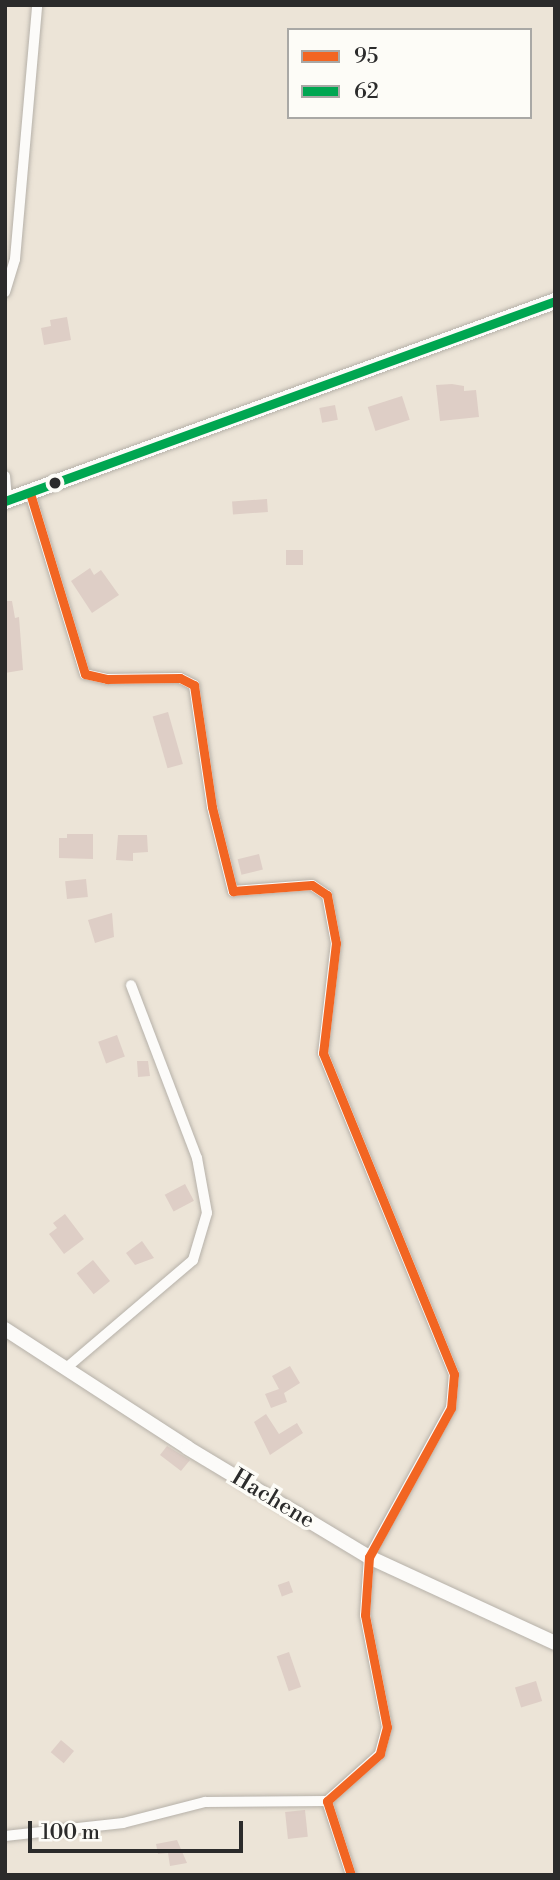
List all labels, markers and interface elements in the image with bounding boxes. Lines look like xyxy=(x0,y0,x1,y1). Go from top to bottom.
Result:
legend xyxy=(287,28,532,119)
text: 95 xyxy=(354,44,378,70)
text: 62 xyxy=(354,79,379,105)
unlabelled marker xyxy=(48,476,62,490)
street label: Hachene xyxy=(226,1463,320,1535)
scale bar xyxy=(32,1806,247,1850)
text: 100 m xyxy=(41,1820,100,1846)

